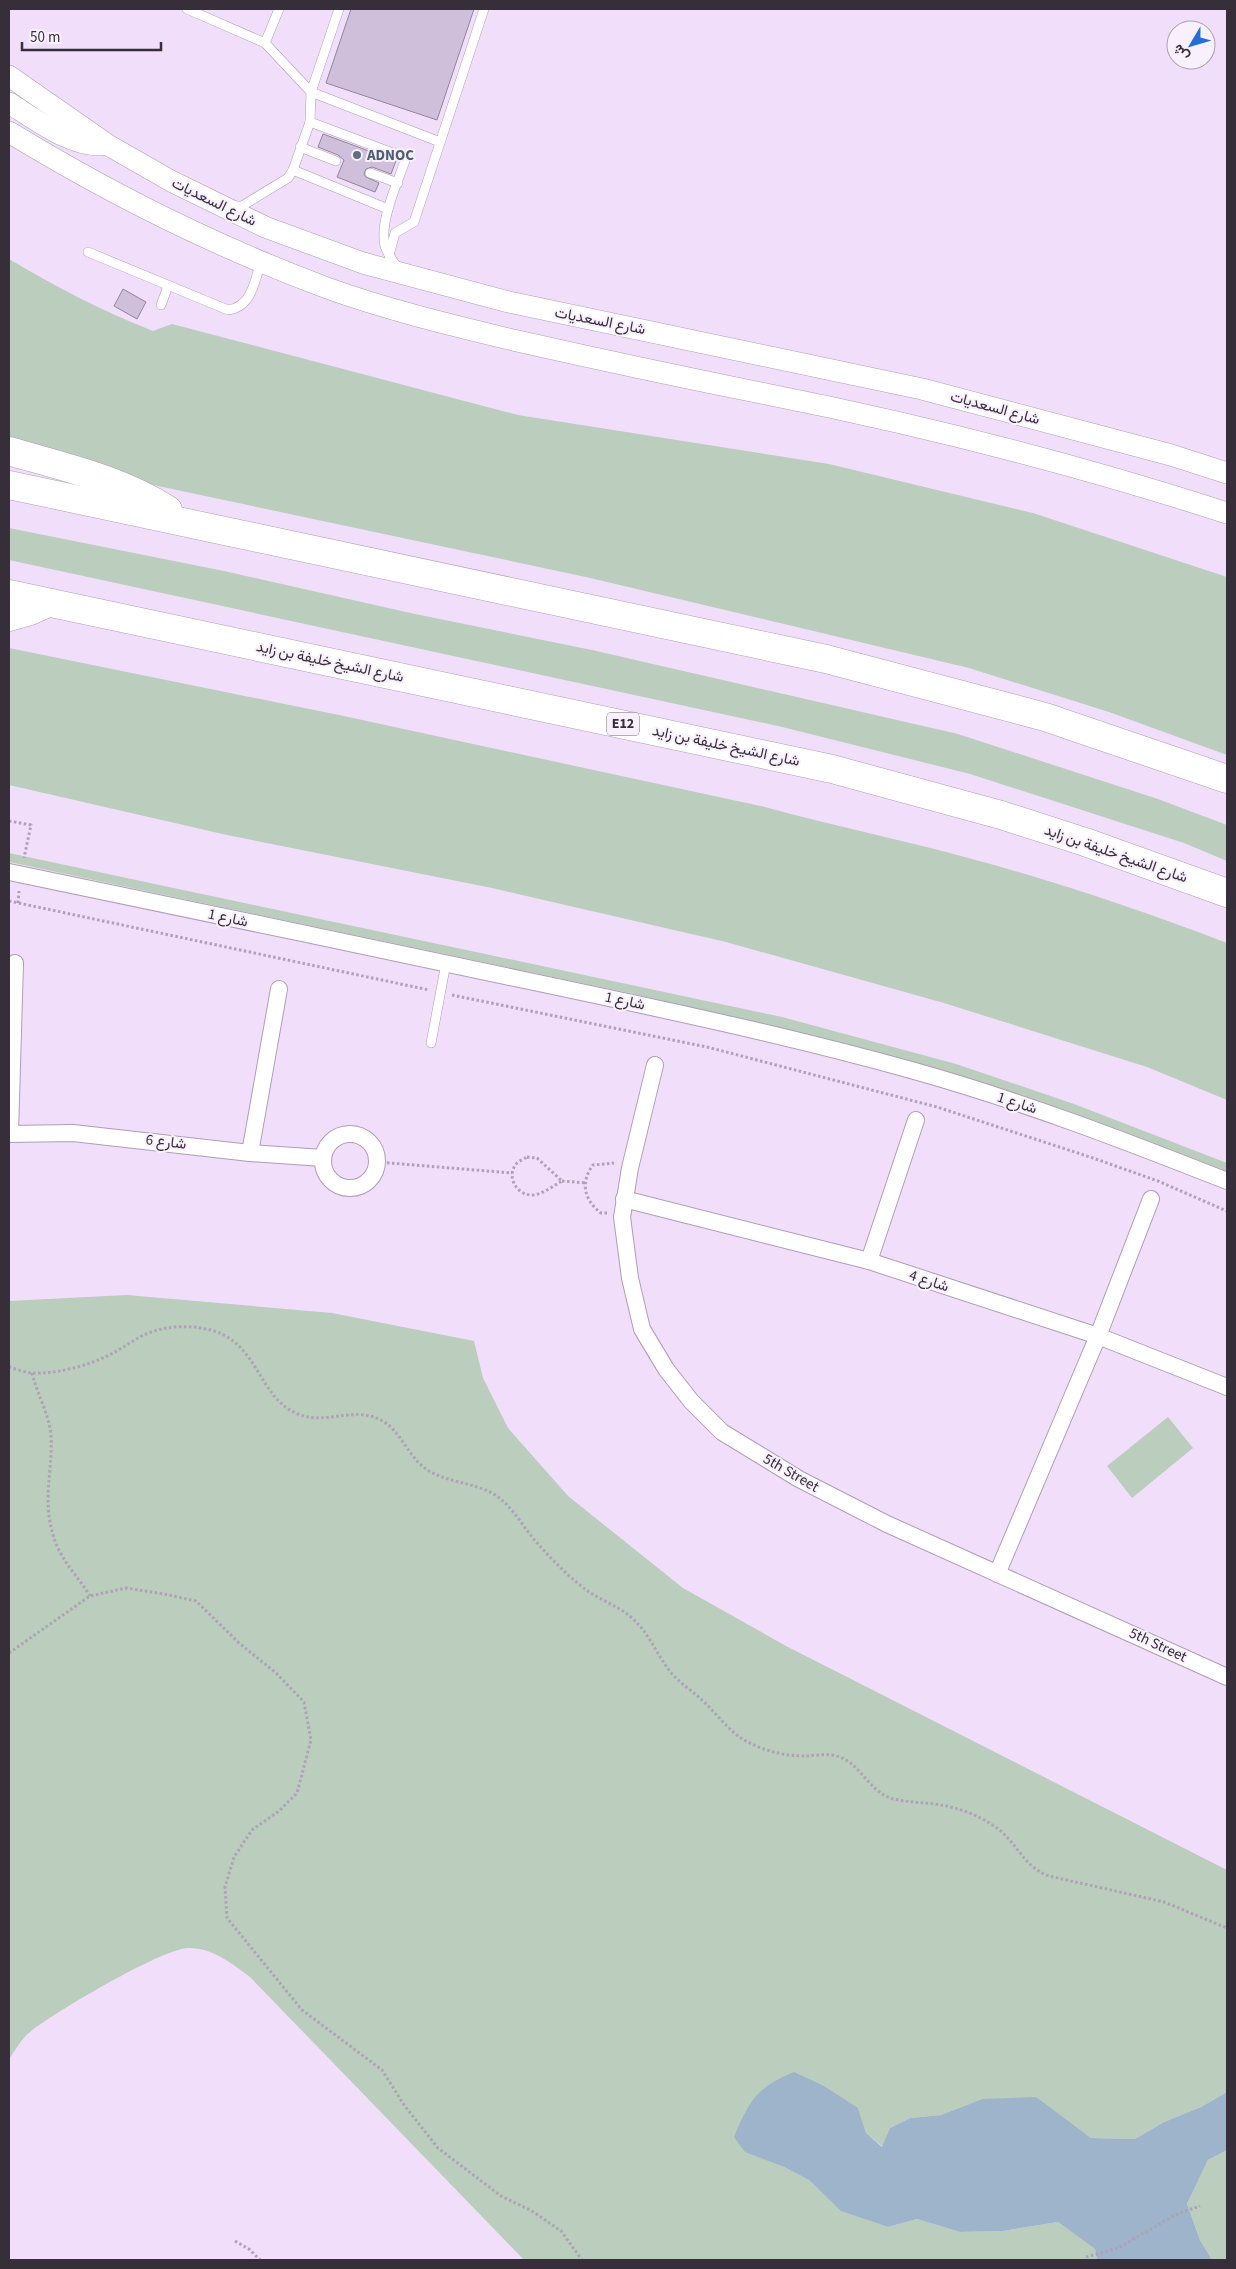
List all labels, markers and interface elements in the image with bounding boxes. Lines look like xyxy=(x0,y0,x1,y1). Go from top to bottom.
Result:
scale bar xyxy=(22,20,161,52)
north arrow xyxy=(1166,20,1216,70)
text: 50 m xyxy=(30,27,60,48)
text: ش xyxy=(1168,39,1195,65)
place label: ADNOC xyxy=(366,145,414,166)
marker: ADNOC xyxy=(351,149,363,161)
street label: شارع السعديات xyxy=(168,172,260,232)
street label: شارع السعديات xyxy=(553,302,647,340)
street label: شارع السعديات xyxy=(948,386,1042,430)
street label: شارع الشيخ خليفة بن زايد xyxy=(254,636,406,688)
road number: E12 xyxy=(607,712,639,736)
street label: شارع الشيخ خليفة بن زايد xyxy=(650,720,802,772)
street label: شارع الشيخ خليفة بن زايد xyxy=(1042,820,1191,888)
street label: شارع 1 xyxy=(206,904,250,933)
street label: شارع 1 xyxy=(603,987,647,1016)
street label: شارع 1 xyxy=(994,1087,1040,1119)
street label: شارع 6 xyxy=(145,1129,188,1155)
street label: شارع 4 xyxy=(906,1265,952,1297)
street label: 5th Street xyxy=(759,1449,823,1497)
street label: 5th Street xyxy=(1126,1623,1190,1667)

